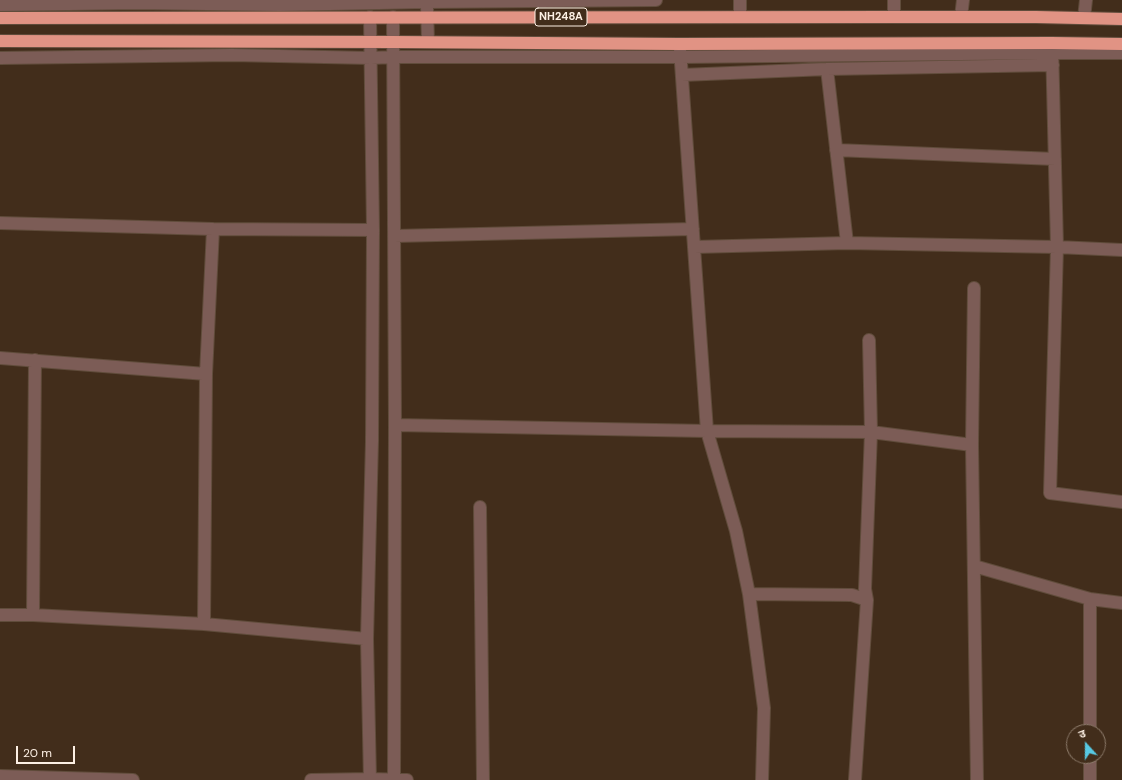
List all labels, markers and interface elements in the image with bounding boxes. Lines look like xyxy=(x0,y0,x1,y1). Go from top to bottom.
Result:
road number: NH248A xyxy=(535,8,587,26)
north arrow xyxy=(1066,724,1106,764)
text: उ xyxy=(1077,726,1088,741)
scale bar xyxy=(18,738,77,764)
text: 20 m xyxy=(23,745,52,761)

